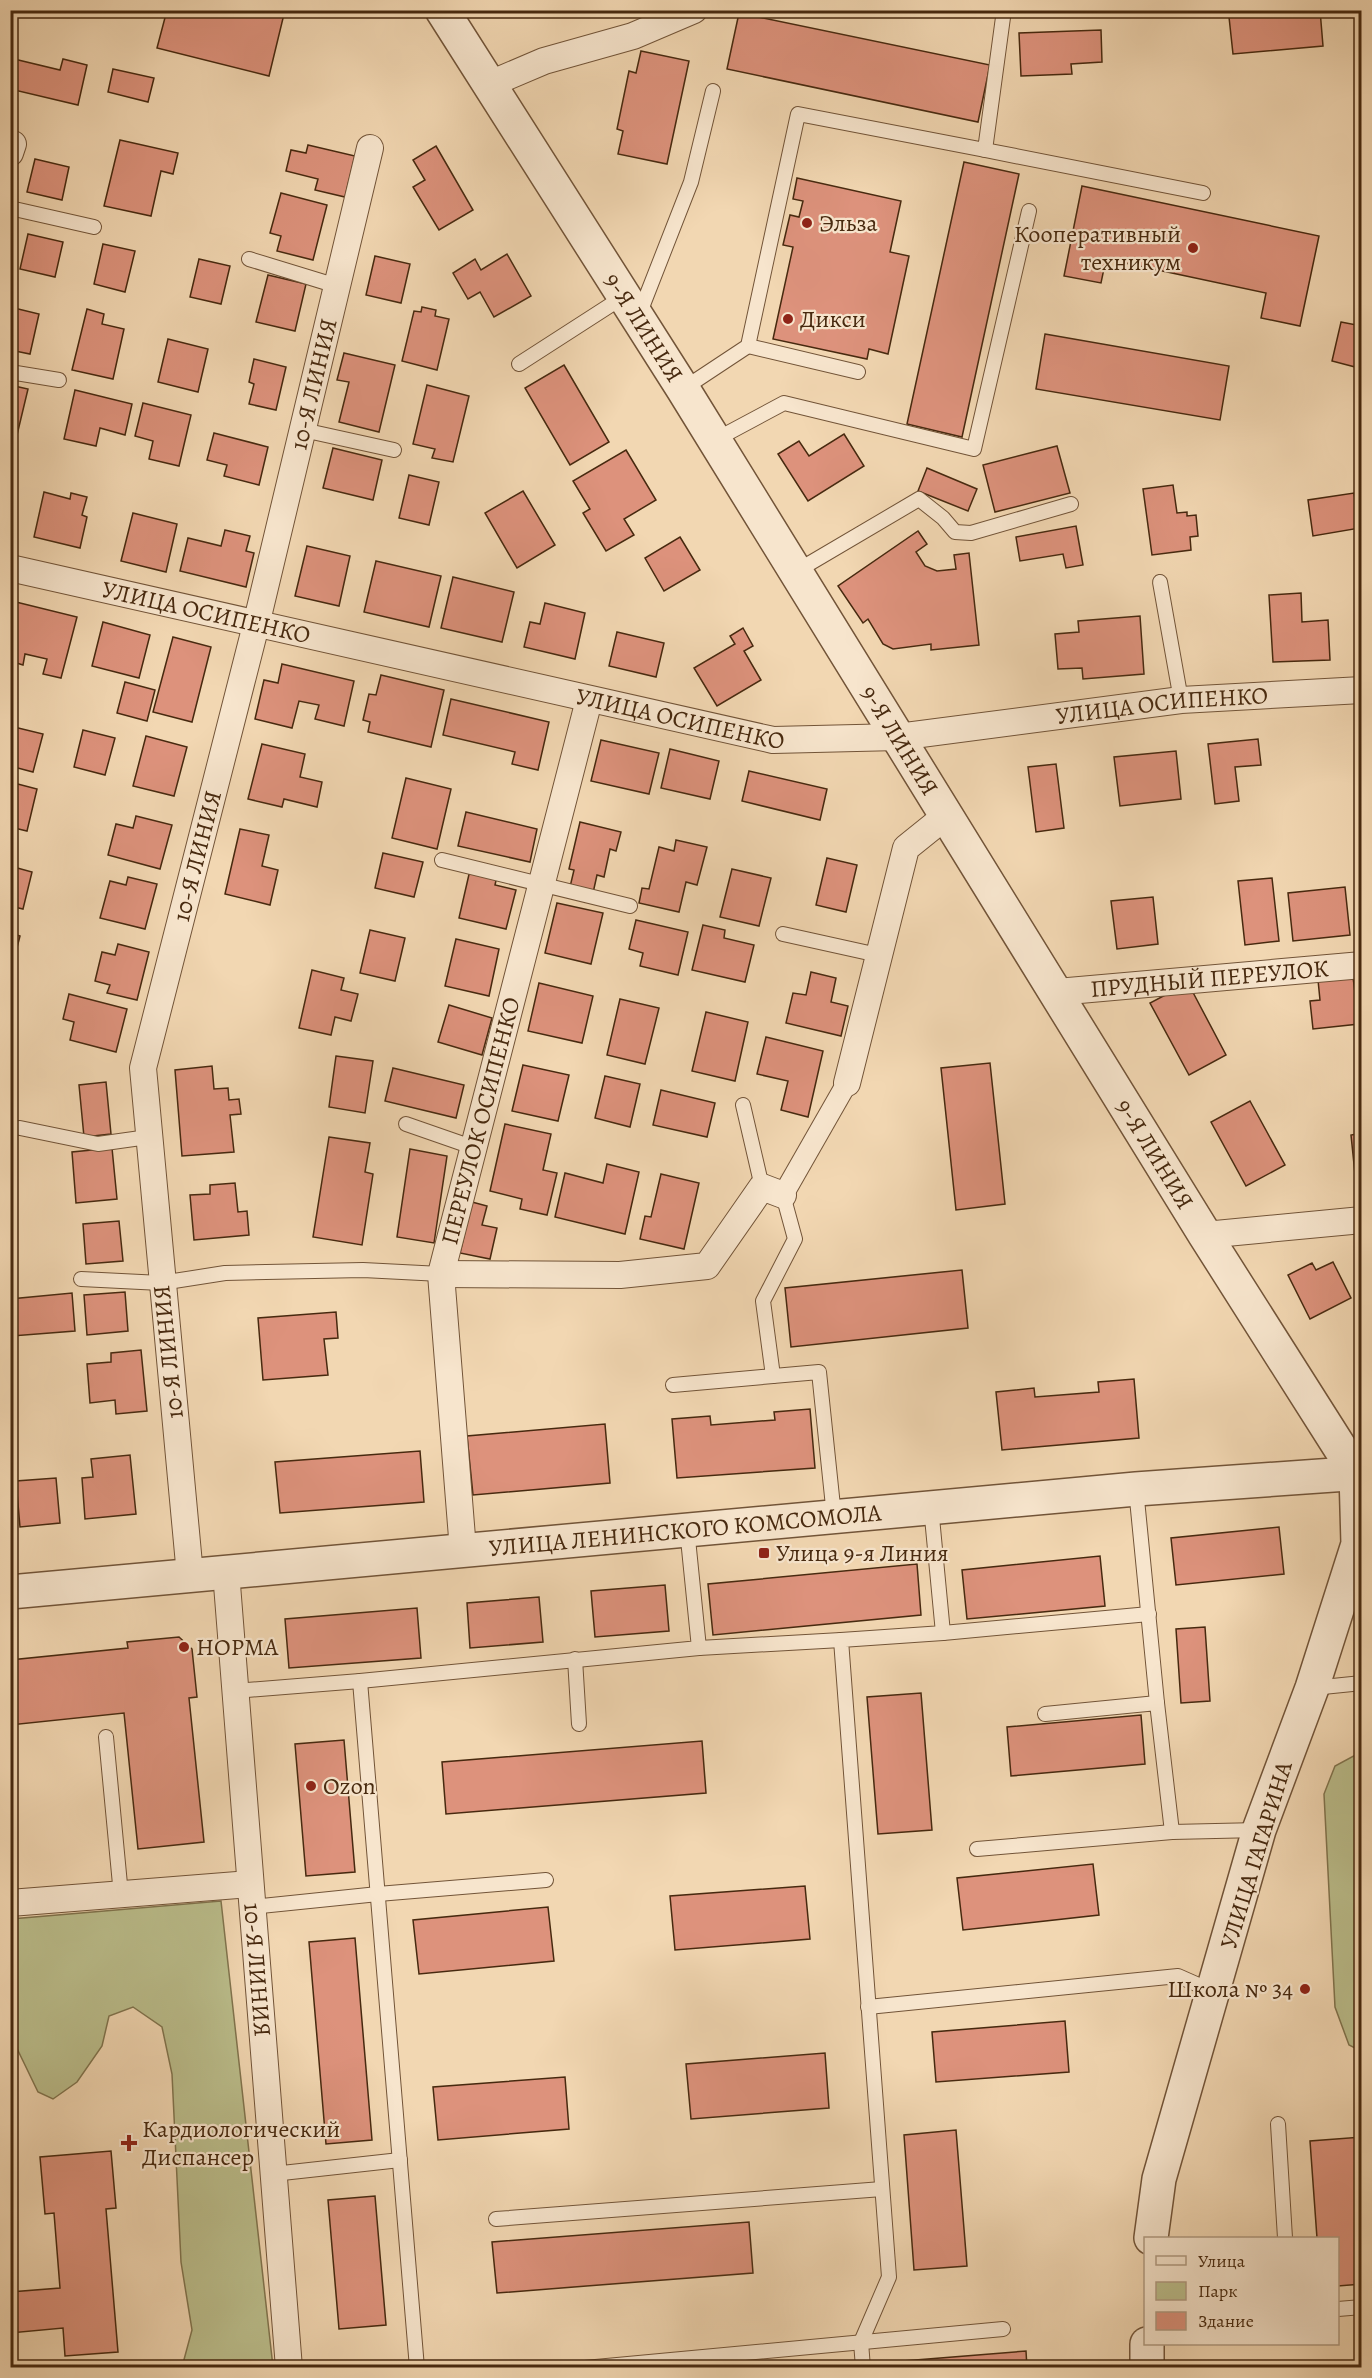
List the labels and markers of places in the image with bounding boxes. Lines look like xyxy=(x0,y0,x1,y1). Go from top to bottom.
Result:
place label: Эльза xyxy=(819,207,878,239)
marker: Эльза xyxy=(800,216,814,230)
place label: Кооперативный техникум xyxy=(1014,218,1181,278)
marker: Кооперативный техникум xyxy=(1186,241,1200,255)
place label: Дикси xyxy=(800,303,866,335)
marker: Дикси xyxy=(781,312,795,326)
place label: Улица 9-я Линия xyxy=(776,1537,949,1569)
marker: Улица 9-я Линия xyxy=(757,1546,771,1560)
place label: НОРМА xyxy=(196,1631,279,1663)
marker: НОРМА xyxy=(177,1640,191,1654)
place label: Ozon xyxy=(323,1770,376,1802)
marker: Ozon xyxy=(304,1779,318,1793)
place label: Школа № 34 xyxy=(1167,1973,1293,2005)
marker: Школа № 34 xyxy=(1298,1982,1312,1996)
place label: Кардиологический Диспансер xyxy=(142,2113,340,2173)
marker: Кардиологический Диспансер xyxy=(120,2134,138,2152)

